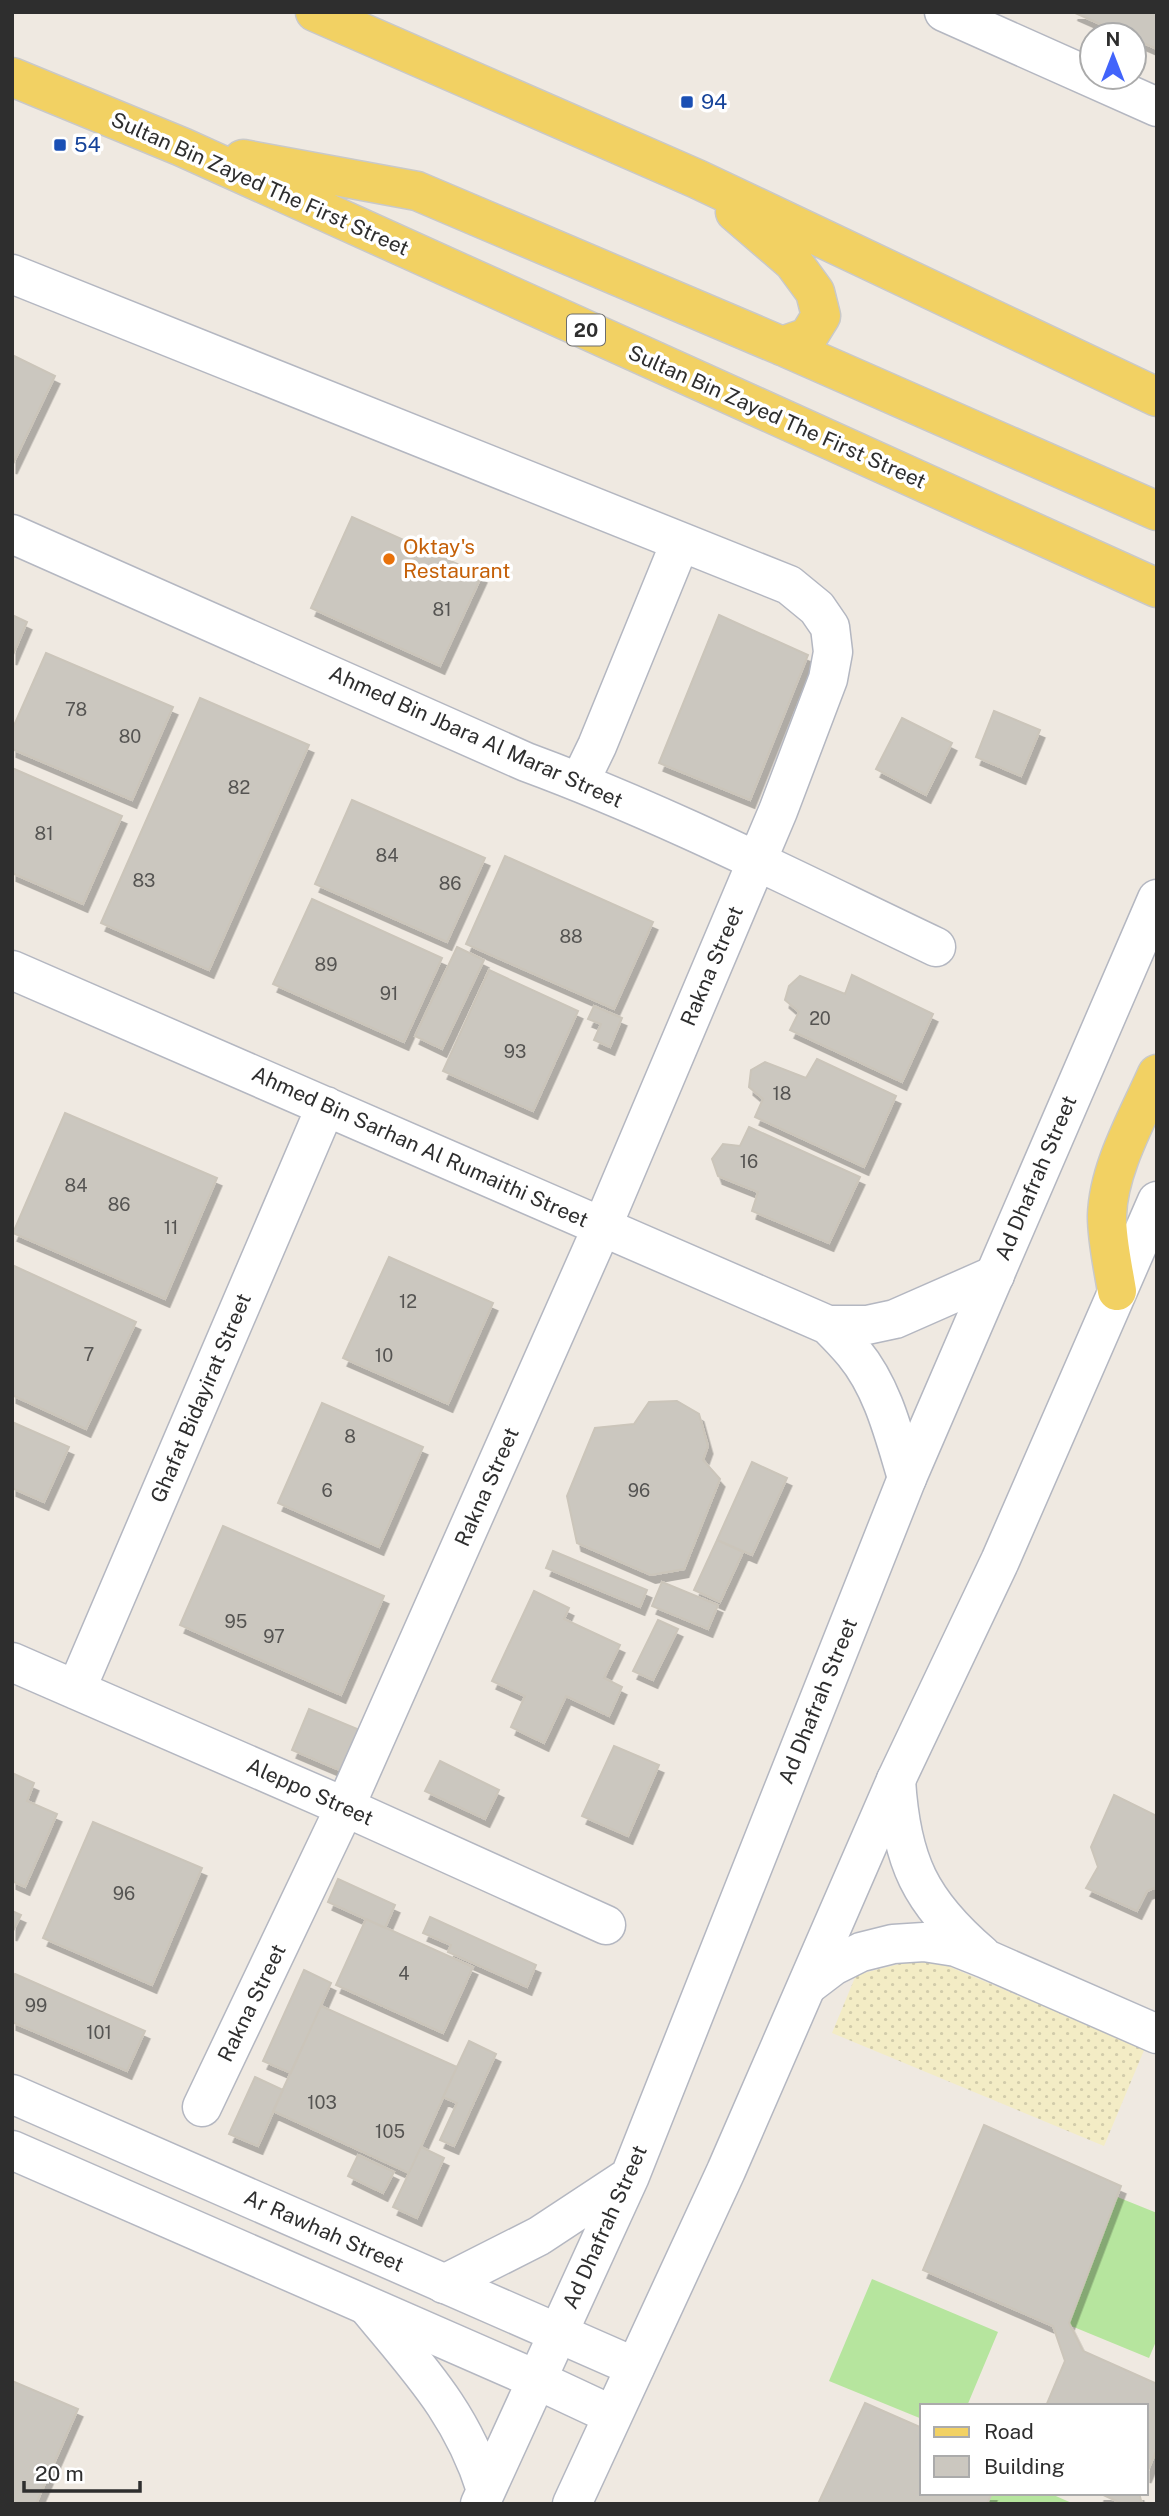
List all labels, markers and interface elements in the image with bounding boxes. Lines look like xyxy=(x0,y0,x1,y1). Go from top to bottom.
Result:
north arrow xyxy=(1078,21,1148,91)
text: N xyxy=(1106,28,1120,50)
place label: 94 xyxy=(701,89,727,114)
marker: 94 xyxy=(679,94,695,110)
street label: Sultan Bin Zayed The First Street xyxy=(107,106,413,261)
place label: 54 xyxy=(74,132,101,157)
marker: 54 xyxy=(52,137,68,153)
road number: 20 xyxy=(567,314,605,346)
street label: Sultan Bin Zayed The First Street xyxy=(624,339,930,494)
place label: Oktay's Restaurant xyxy=(403,534,510,583)
marker: Oktay's Restaurant xyxy=(381,551,397,567)
house number: 81 xyxy=(433,599,451,620)
street label: Ahmed Bin Jbara Al Marar Street xyxy=(326,660,627,813)
house number: 78 xyxy=(65,699,87,720)
house number: 80 xyxy=(119,726,141,747)
house number: 82 xyxy=(228,777,250,798)
house number: 81 xyxy=(35,823,53,844)
house number: 84 xyxy=(376,845,398,866)
house number: 83 xyxy=(133,870,155,891)
house number: 86 xyxy=(439,873,461,894)
street label: Rakna Street xyxy=(675,902,748,1029)
house number: 88 xyxy=(559,926,583,947)
house number: 89 xyxy=(315,954,337,975)
house number: 91 xyxy=(380,983,398,1004)
house number: 20 xyxy=(809,1008,831,1029)
house number: 93 xyxy=(504,1041,526,1062)
street label: Ahmed Bin Sarhan Al Rumaithi Street xyxy=(248,1061,592,1232)
house number: 18 xyxy=(773,1083,791,1104)
street label: Ad Dhafrah Street xyxy=(990,1092,1082,1264)
house number: 16 xyxy=(740,1151,758,1172)
house number: 84 xyxy=(65,1175,87,1196)
house number: 86 xyxy=(108,1194,130,1215)
house number: 11 xyxy=(164,1217,178,1238)
street label: Ghafat Bidayirat Street xyxy=(145,1289,256,1506)
house number: 12 xyxy=(399,1291,417,1312)
house number: 7 xyxy=(84,1344,94,1365)
house number: 10 xyxy=(375,1345,393,1366)
street label: Rakna Street xyxy=(449,1423,524,1550)
house number: 8 xyxy=(344,1426,356,1447)
house number: 6 xyxy=(321,1480,333,1501)
house number: 96 xyxy=(628,1480,650,1501)
house number: 95 xyxy=(225,1611,247,1632)
street label: Ad Dhafrah Street xyxy=(773,1614,862,1787)
house number: 97 xyxy=(263,1626,285,1647)
street label: Aleppo Street xyxy=(243,1752,377,1831)
house number: 96 xyxy=(113,1883,135,1904)
street label: Rakna Street xyxy=(212,1940,291,2066)
house number: 4 xyxy=(398,1963,410,1984)
house number: 99 xyxy=(25,1995,47,2016)
house number: 101 xyxy=(86,2022,112,2043)
house number: 103 xyxy=(307,2092,337,2113)
house number: 105 xyxy=(375,2121,405,2142)
street label: Ad Dhafrah Street xyxy=(557,2141,652,2312)
street label: Ar Rawhah Street xyxy=(241,2184,408,2277)
legend xyxy=(920,2404,1148,2495)
text: Road xyxy=(984,2419,1034,2444)
scale bar xyxy=(24,2450,140,2494)
text: Building xyxy=(984,2454,1065,2479)
text: 20 m xyxy=(35,2461,84,2486)

